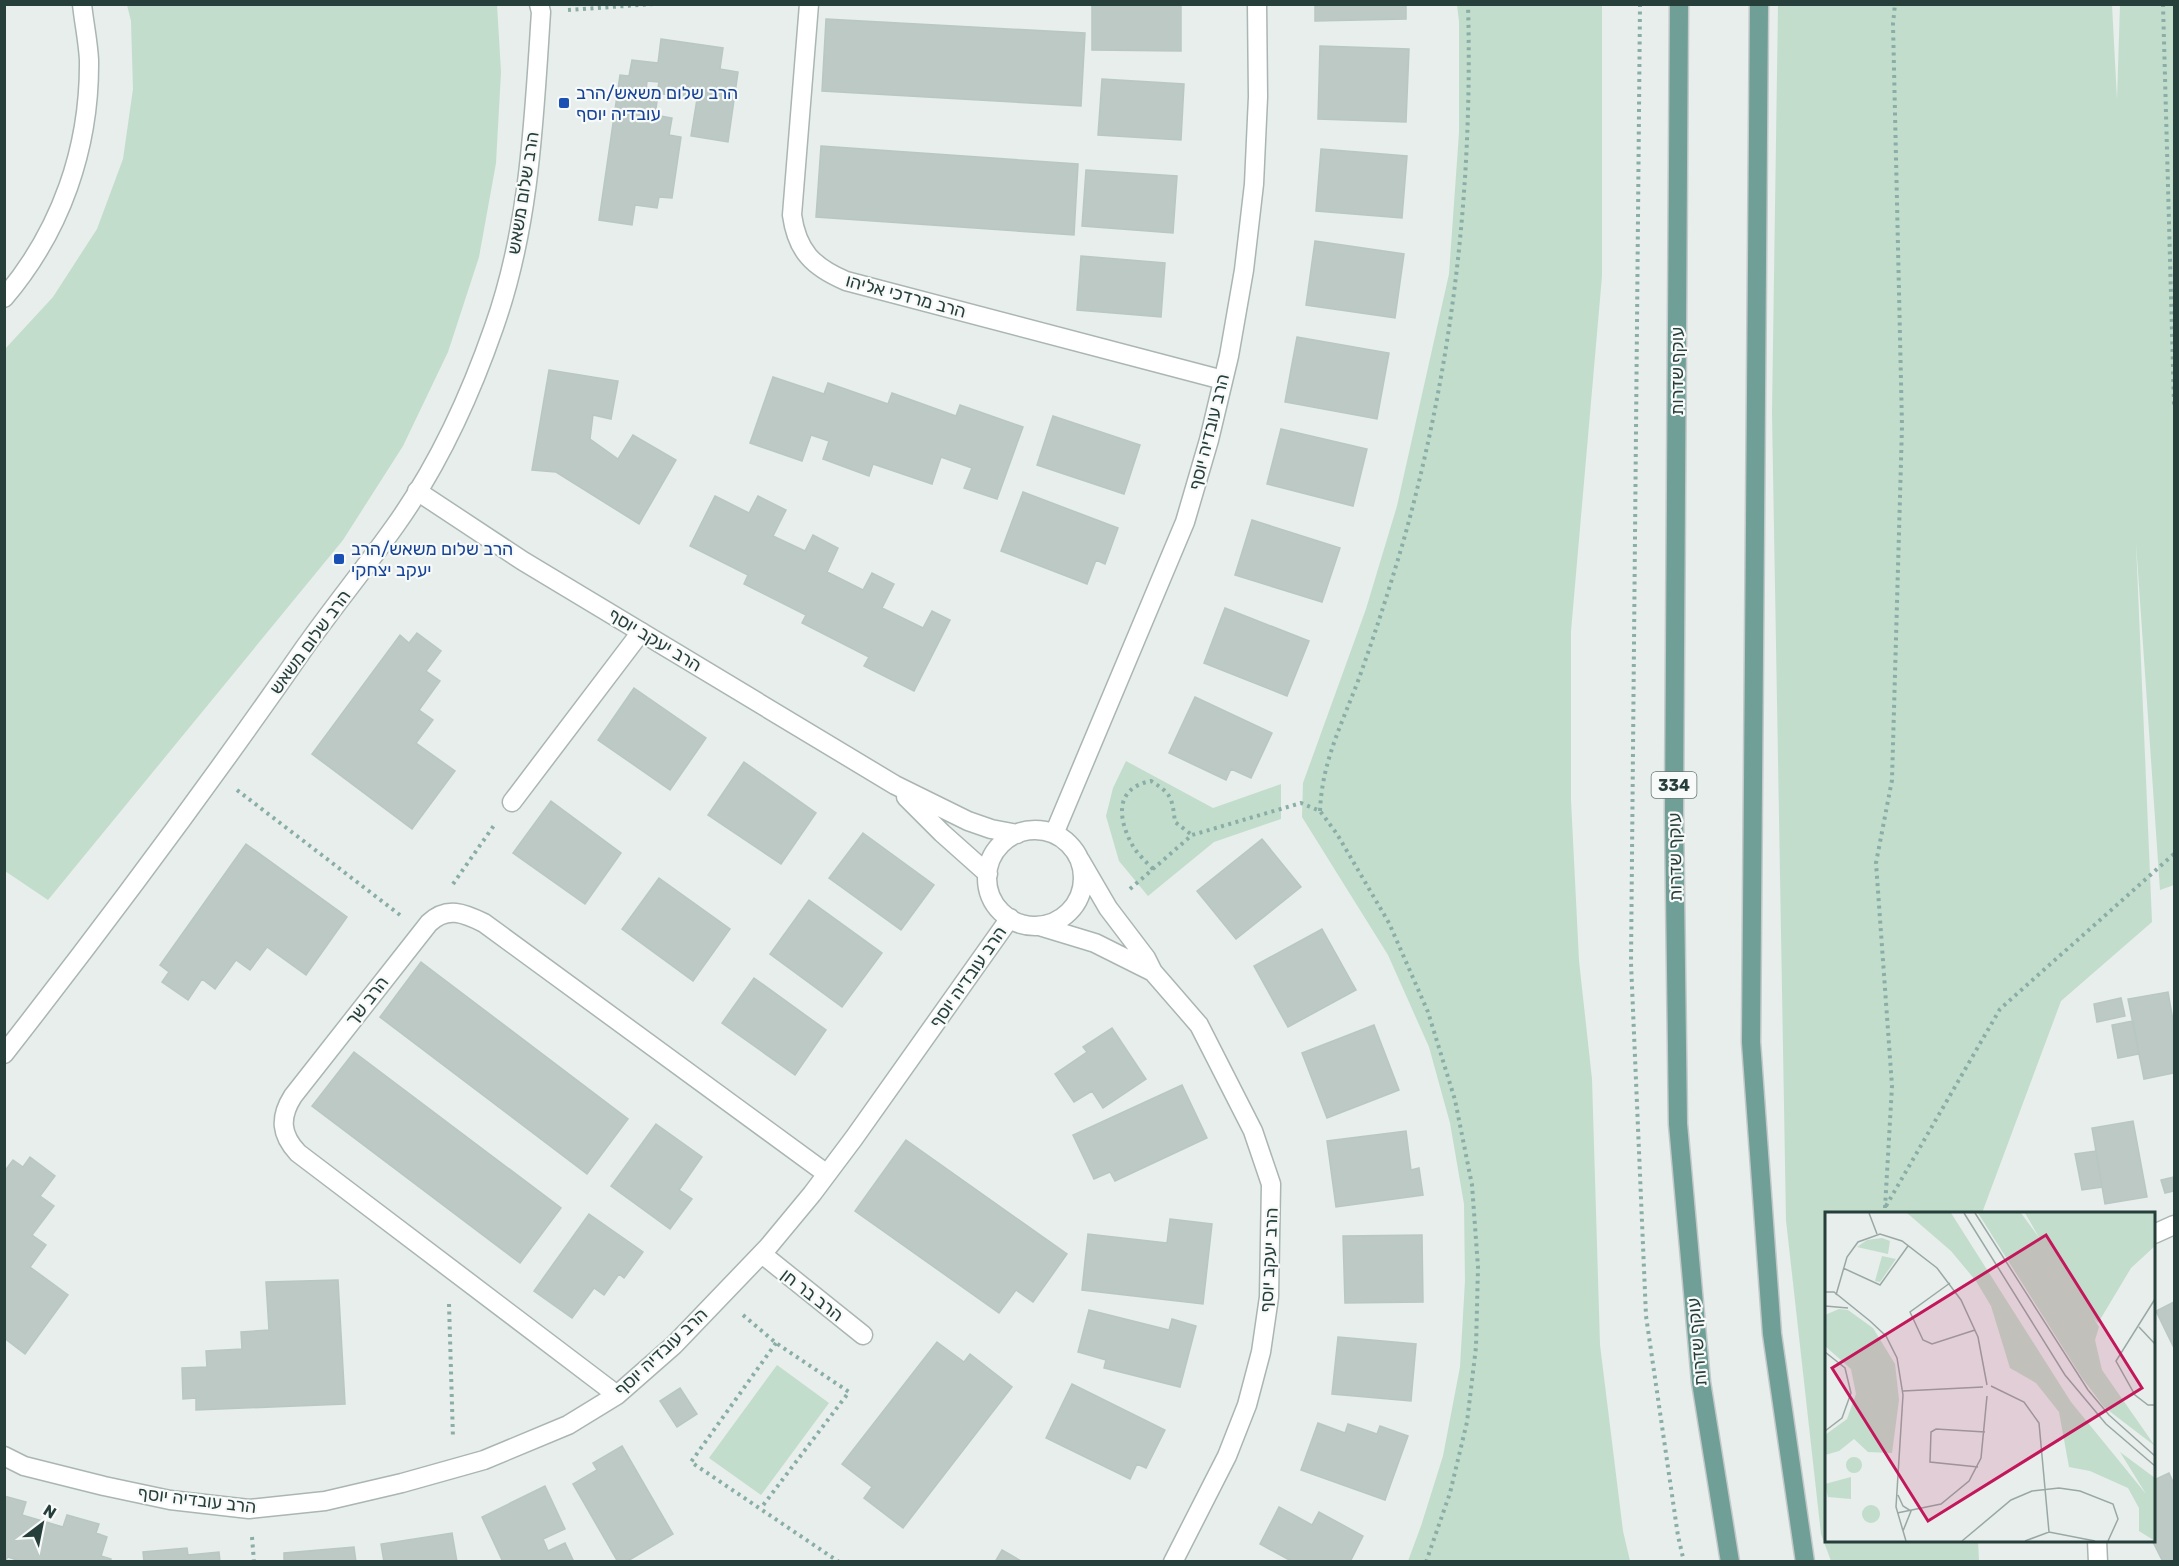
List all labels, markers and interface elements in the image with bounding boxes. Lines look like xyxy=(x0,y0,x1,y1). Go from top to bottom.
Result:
place label: הרב שלום משאש/הרב עובדיה יוסף xyxy=(576,82,738,125)
marker: הרב שלום משאש/הרב עובדיה יוסף xyxy=(557,96,571,110)
street label: הרב שלום משאש xyxy=(502,130,544,256)
street label: הרב מרדכי אליהו xyxy=(843,269,969,323)
street label: עוקף שדרות xyxy=(1666,326,1688,416)
street label: הרב עובדיה יוסף xyxy=(1184,371,1234,493)
place label: הרב שלום משאש/הרב יעקב יצחקי xyxy=(351,538,513,581)
marker: הרב שלום משאש/הרב יעקב יצחקי xyxy=(332,552,346,566)
street label: הרב שלום משאש xyxy=(265,585,355,699)
street label: הרב יעקב יוסף xyxy=(604,604,706,676)
road number: 334 xyxy=(1652,772,1696,798)
street label: עוקף שדרות xyxy=(1663,812,1687,902)
street label: הרב עובדיה יוסף xyxy=(925,922,1011,1032)
street label: הרב שך xyxy=(341,972,393,1030)
street label: הרב יעקב יוסף xyxy=(1255,1207,1283,1313)
inset map xyxy=(1825,1212,2155,1542)
street label: הרב בר חן xyxy=(776,1264,848,1326)
street label: עוקף שדרות xyxy=(1682,1297,1712,1387)
street label: הרב עובדיה יוסף xyxy=(610,1303,712,1401)
street label: הרב עובדיה יוסף xyxy=(136,1482,258,1518)
north arrow xyxy=(12,1494,72,1554)
text: N xyxy=(40,1501,60,1523)

